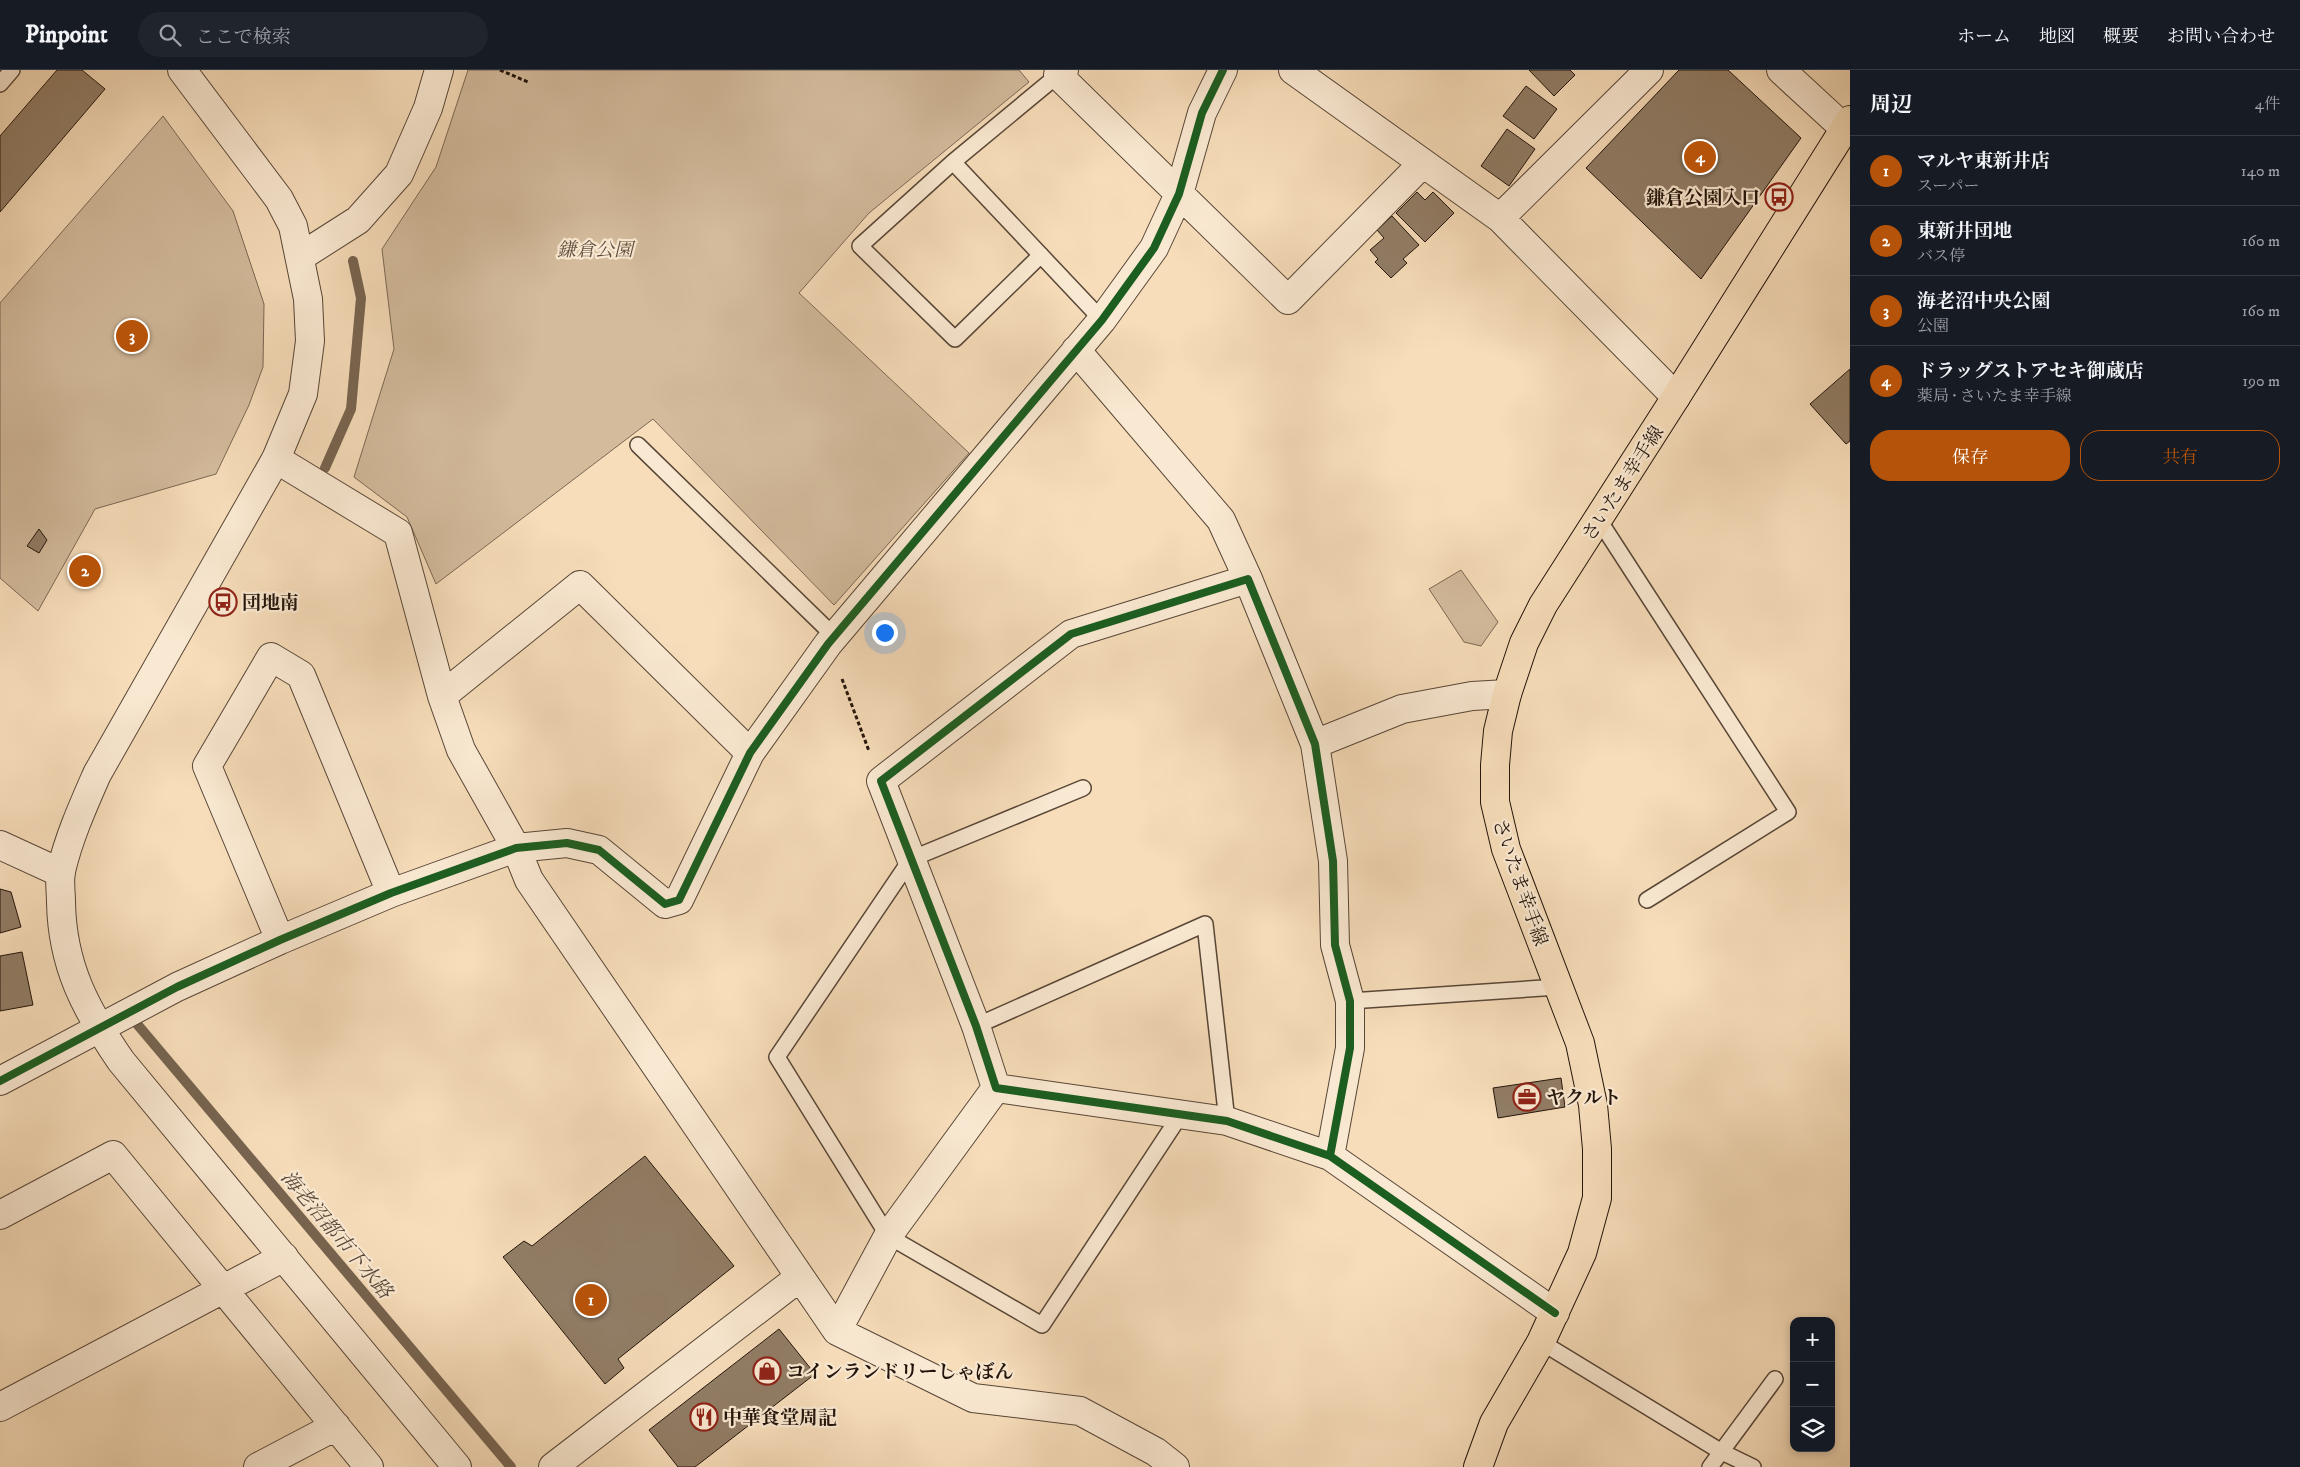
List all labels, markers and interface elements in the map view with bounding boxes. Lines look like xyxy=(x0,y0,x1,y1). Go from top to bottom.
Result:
search box xyxy=(138,12,488,57)
text: Pinpoint xyxy=(25,20,108,50)
icon: search xyxy=(156,21,184,49)
text: ここで検索 xyxy=(196,26,291,49)
text: ホーム xyxy=(1957,26,2011,48)
text: 地図 xyxy=(2039,26,2075,48)
text: 概要 xyxy=(2103,26,2139,48)
text: お問い合わせ xyxy=(2167,26,2275,48)
text: 周辺 xyxy=(1870,92,1912,118)
text: 4件 xyxy=(2255,94,2280,114)
pin: 4 xyxy=(1684,138,1716,176)
text: マルヤ東新井店 xyxy=(1917,150,2050,173)
text: 1 xyxy=(1883,161,1889,181)
text: 140 m xyxy=(2241,161,2280,181)
text: スーパー xyxy=(1917,176,1979,196)
bus stop icon: 鎌倉公園入口 xyxy=(1764,182,1794,212)
place label: 鎌倉公園入口 xyxy=(1646,187,1760,210)
text: 東新井団地 xyxy=(1917,220,2012,243)
text: 2 xyxy=(1882,231,1890,251)
text: 160 m xyxy=(2242,231,2280,251)
park label: 鎌倉公園 xyxy=(557,239,636,262)
text: バス停 xyxy=(1917,246,1965,266)
text: 海老沼中央公園 xyxy=(1917,290,2050,313)
text: 3 xyxy=(1883,301,1889,321)
text: 160 m xyxy=(2242,301,2280,321)
text: 公園 xyxy=(1917,316,1949,336)
pin: 3 xyxy=(116,317,148,355)
text: ドラッグストアセキ御蔵店 xyxy=(1917,360,2144,383)
text: 4 xyxy=(1881,371,1891,391)
text: 190 m xyxy=(2242,371,2280,391)
text: 薬局 · さいたま幸手線 xyxy=(1917,386,2072,406)
street label: さいたま幸手線 xyxy=(1577,422,1669,546)
button: 保存 xyxy=(1870,430,2070,481)
button: 共有 xyxy=(2080,430,2280,481)
pin: 2 xyxy=(69,552,101,590)
bus stop icon: 団地南 xyxy=(208,587,238,617)
place label: 団地南 xyxy=(242,592,299,615)
your location xyxy=(872,620,898,646)
street label: さいたま幸手線 xyxy=(1487,816,1552,949)
office icon: ヤクルト xyxy=(1512,1082,1542,1112)
place label: ヤクルト xyxy=(1546,1087,1621,1110)
water label: 海老沼都市下水路 xyxy=(275,1166,398,1306)
pin: 1 xyxy=(575,1281,607,1319)
map controls xyxy=(1790,1317,1835,1452)
button: + xyxy=(1790,1317,1835,1362)
shop icon: コインランドリーしゃぼん xyxy=(752,1356,782,1386)
place label: コインランドリーしゃぼん xyxy=(786,1361,1013,1384)
button: − xyxy=(1790,1362,1835,1407)
restaurant icon: 中華食堂周記 xyxy=(689,1402,719,1432)
place label: 中華食堂周記 xyxy=(723,1407,837,1430)
button: layers xyxy=(1790,1407,1835,1452)

